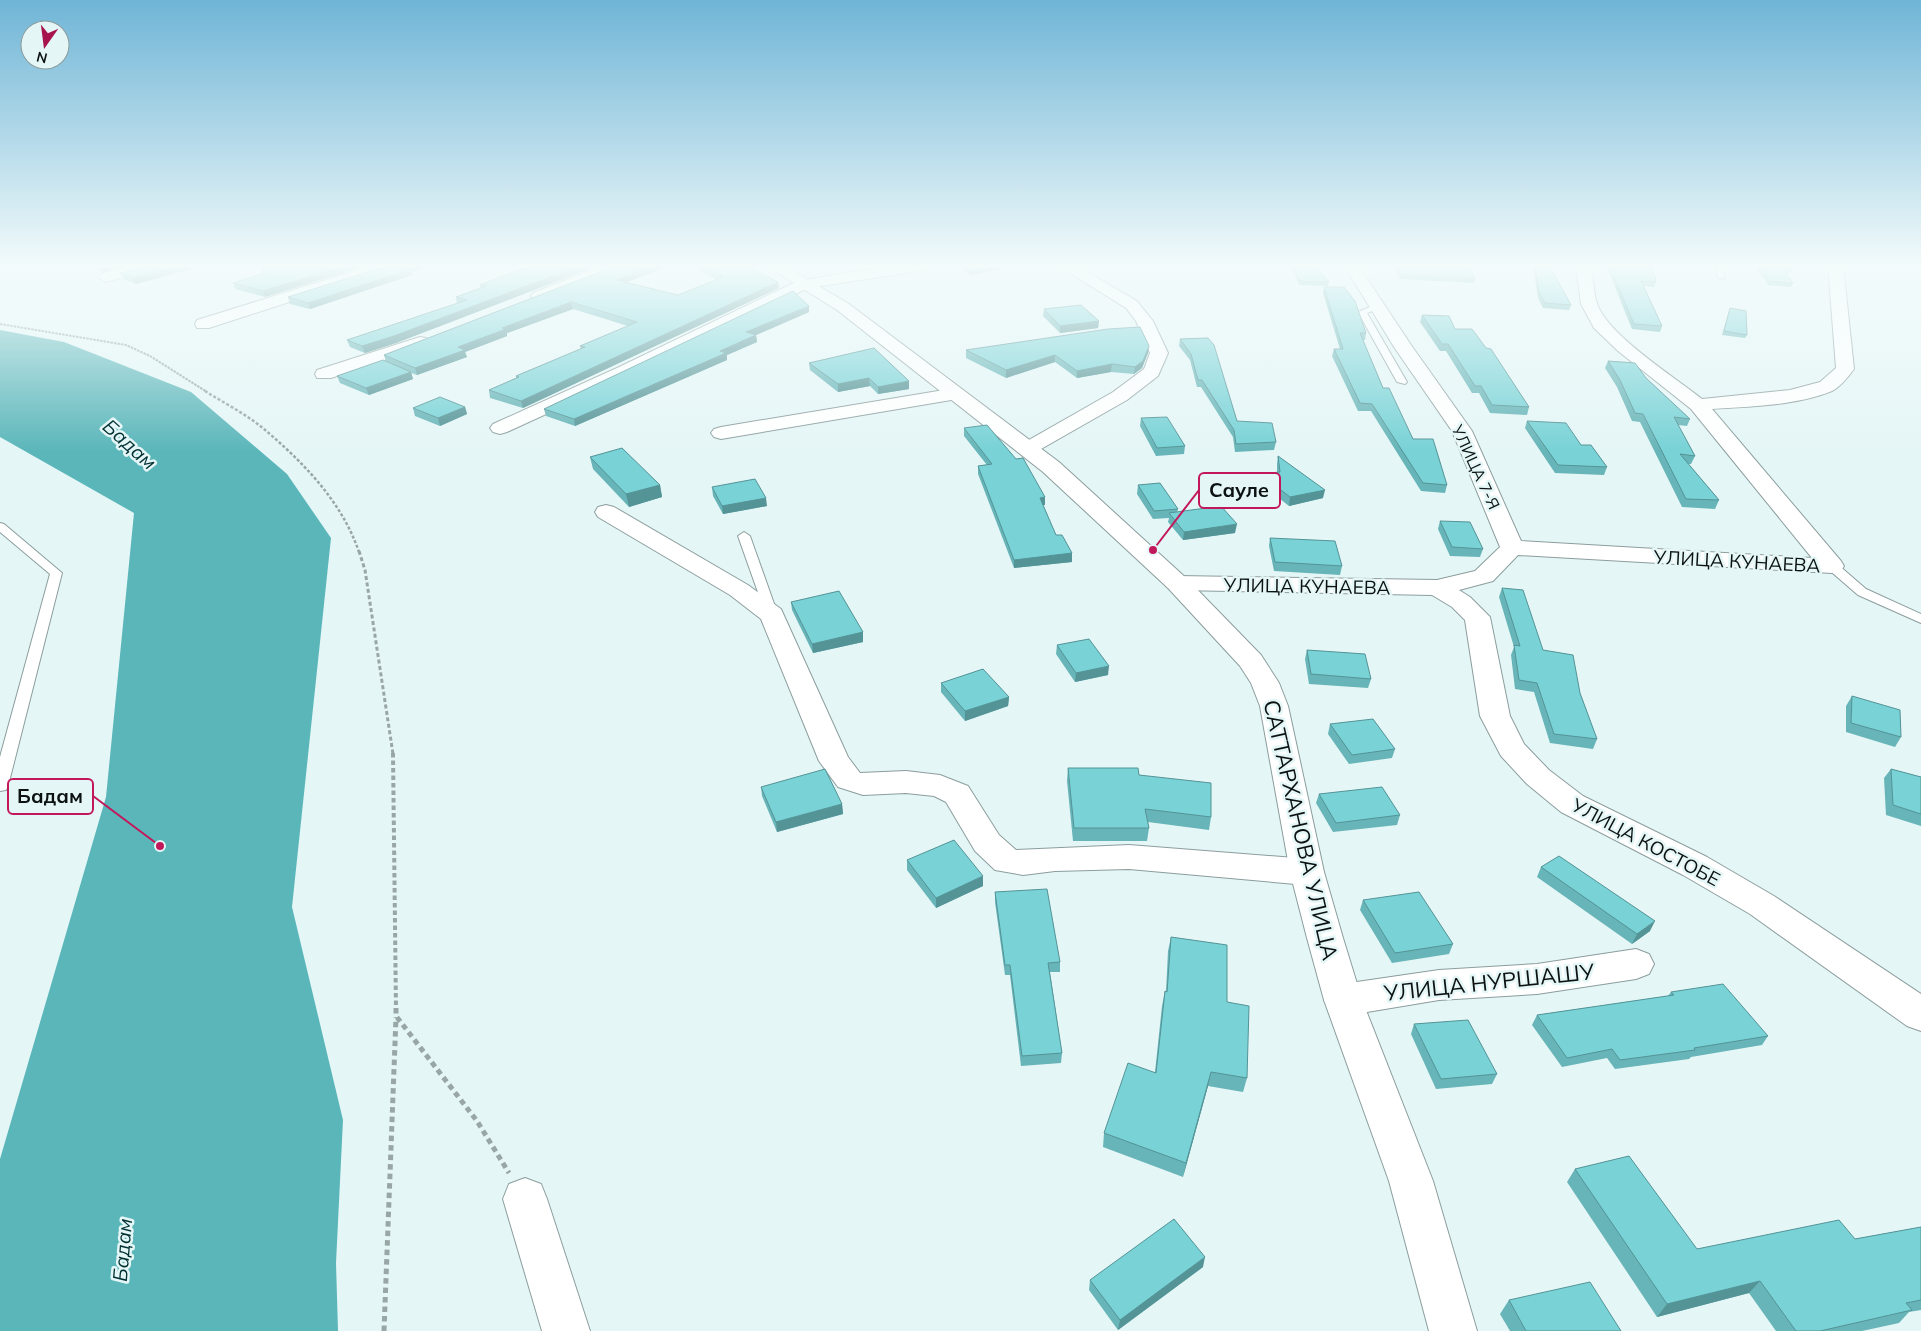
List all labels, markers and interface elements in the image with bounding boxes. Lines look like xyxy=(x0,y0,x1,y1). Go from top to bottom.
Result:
north arrow xyxy=(20,20,70,70)
text: N xyxy=(35,48,49,68)
water label: Бадам xyxy=(98,413,162,475)
street label: УЛИЦА 7-Я xyxy=(1447,421,1504,512)
callout: Сауле xyxy=(1199,473,1280,508)
text: Сауле xyxy=(1209,477,1269,502)
street label: УЛИЦА КУНАЕВА xyxy=(1652,545,1821,577)
street label: УЛИЦА КУНАЕВА xyxy=(1222,573,1391,599)
street label: САТТАРХАНОВА УЛИЦА xyxy=(1257,697,1345,963)
callout: Бадам xyxy=(8,779,93,814)
text: Бадам xyxy=(17,783,83,808)
street label: УЛИЦА КОСТОБЕ xyxy=(1567,792,1724,891)
street label: УЛИЦА НУРШАШУ xyxy=(1381,957,1596,1007)
water label: Бадам xyxy=(107,1217,137,1283)

